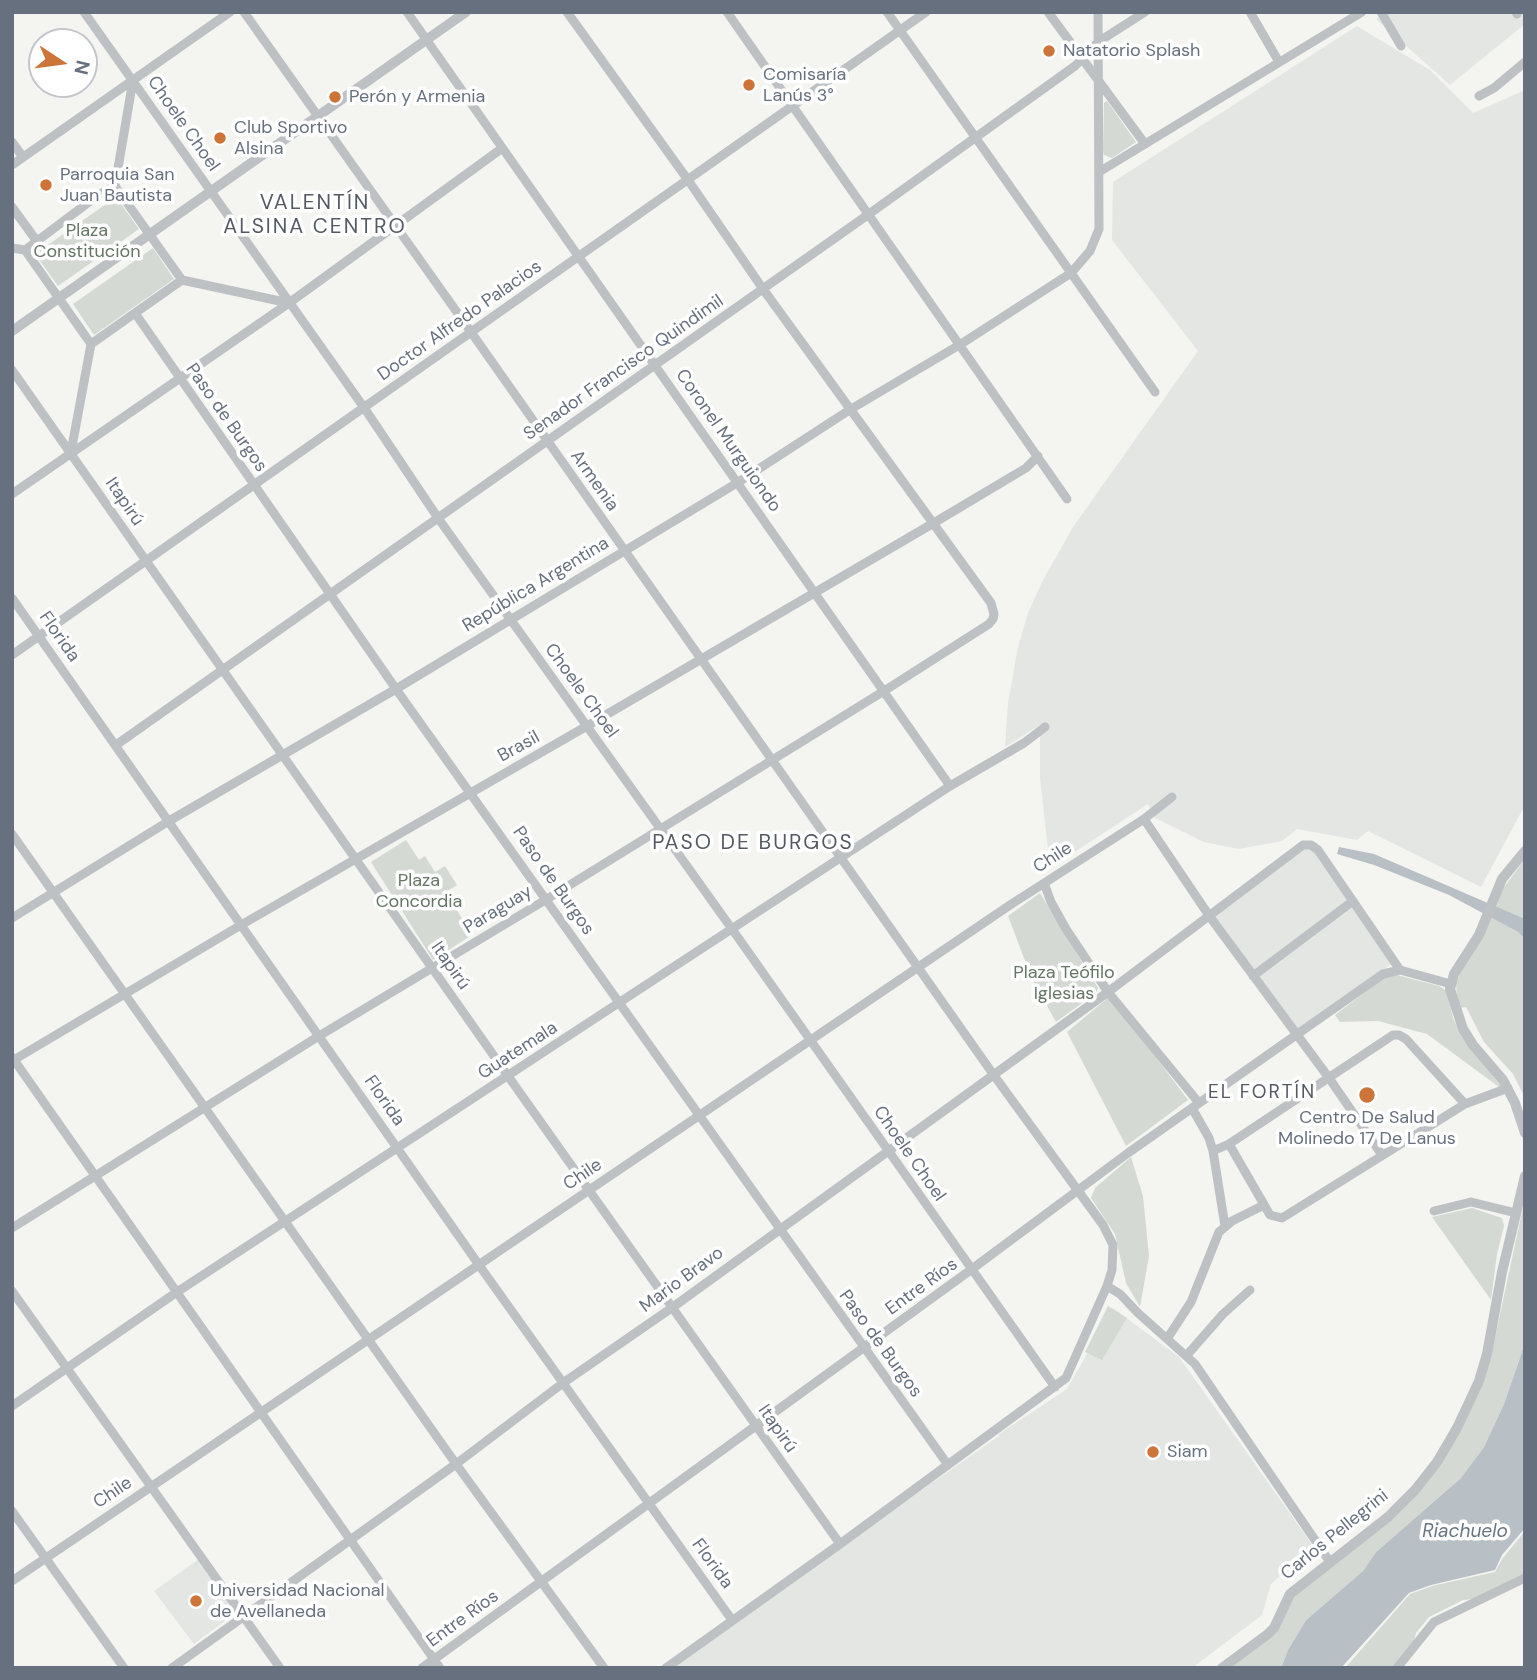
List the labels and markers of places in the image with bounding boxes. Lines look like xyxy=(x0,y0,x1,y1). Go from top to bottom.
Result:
place label: Natatorio Splash xyxy=(1063,40,1200,62)
marker: Natatorio Splash xyxy=(1041,43,1057,59)
place label: Comisaría Lanús 3° xyxy=(763,64,846,106)
marker: Comisaría Lanús 3° xyxy=(741,77,757,93)
place label: Perón y Armenia xyxy=(349,86,485,108)
marker: Perón y Armenia xyxy=(327,89,343,105)
place label: Club Sportivo Alsina xyxy=(234,117,347,160)
marker: Club Sportivo Alsina xyxy=(212,130,228,146)
place label: Parroquia San Juan Bautista xyxy=(60,164,175,206)
marker: Parroquia San Juan Bautista xyxy=(38,177,54,193)
marker: Centro De Salud Molinedo 17 De Lanus xyxy=(1357,1085,1377,1105)
place label: Centro De Salud Molinedo 17 De Lanus xyxy=(1278,1107,1456,1150)
place label: Siam xyxy=(1167,1441,1208,1463)
marker: Siam xyxy=(1145,1444,1161,1460)
place label: Universidad Nacional de Avellaneda xyxy=(210,1580,385,1622)
marker: Universidad Nacional de Avellaneda xyxy=(188,1593,204,1609)

